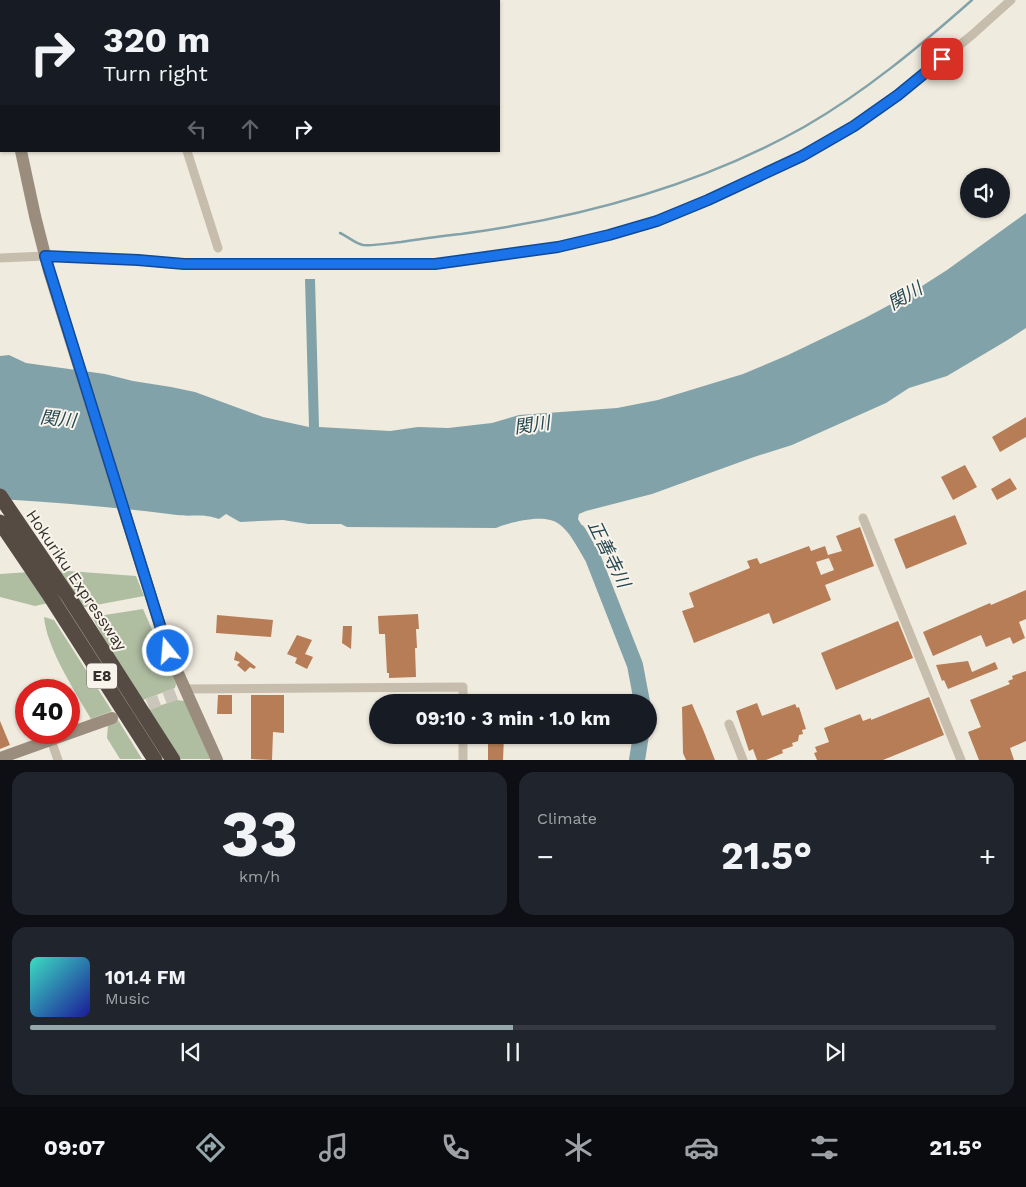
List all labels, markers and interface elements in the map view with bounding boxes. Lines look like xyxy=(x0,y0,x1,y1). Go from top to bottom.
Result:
text: 320 m xyxy=(103,19,210,61)
icon: right xyxy=(20,20,85,85)
pin xyxy=(921,38,963,80)
icon: arrive xyxy=(928,45,956,73)
text: Turn right xyxy=(103,61,208,86)
icon: left xyxy=(183,115,211,143)
icon: ahead xyxy=(236,115,264,143)
icon: right xyxy=(289,115,317,143)
map controls xyxy=(960,168,1010,218)
button: sound xyxy=(960,168,1010,218)
water label: 関川 xyxy=(884,276,927,314)
water label: 関川 xyxy=(39,406,79,431)
water label: 関川 xyxy=(513,411,553,437)
street label: Hokuriku Expressway xyxy=(22,506,131,655)
water label: 正善寺川 xyxy=(584,517,636,593)
position arrow xyxy=(141,624,193,676)
road number: E8 xyxy=(87,664,117,688)
speed limit sign: 40 xyxy=(15,679,80,744)
text: 09:10 · 3 min · 1.0 km xyxy=(416,707,610,730)
text: 33 xyxy=(221,796,298,872)
text: Climate xyxy=(537,809,597,828)
text: 21.5° xyxy=(721,834,812,878)
text: − xyxy=(537,840,554,873)
text: + xyxy=(979,840,996,873)
text: km/h xyxy=(239,867,280,886)
text: 101.4 FM xyxy=(105,966,186,989)
text: Music xyxy=(105,989,150,1008)
icon: previous xyxy=(177,1038,205,1066)
icon: pause xyxy=(499,1038,527,1066)
icon: next xyxy=(821,1038,849,1066)
icon: directions xyxy=(193,1130,228,1165)
icon: music xyxy=(316,1130,351,1165)
icon: phone xyxy=(438,1130,473,1165)
icon: climate xyxy=(561,1130,596,1165)
icon: car xyxy=(684,1130,719,1165)
icon: filters xyxy=(807,1130,842,1165)
text: 09:07 xyxy=(44,1135,105,1160)
text: 21.5° xyxy=(929,1135,982,1160)

